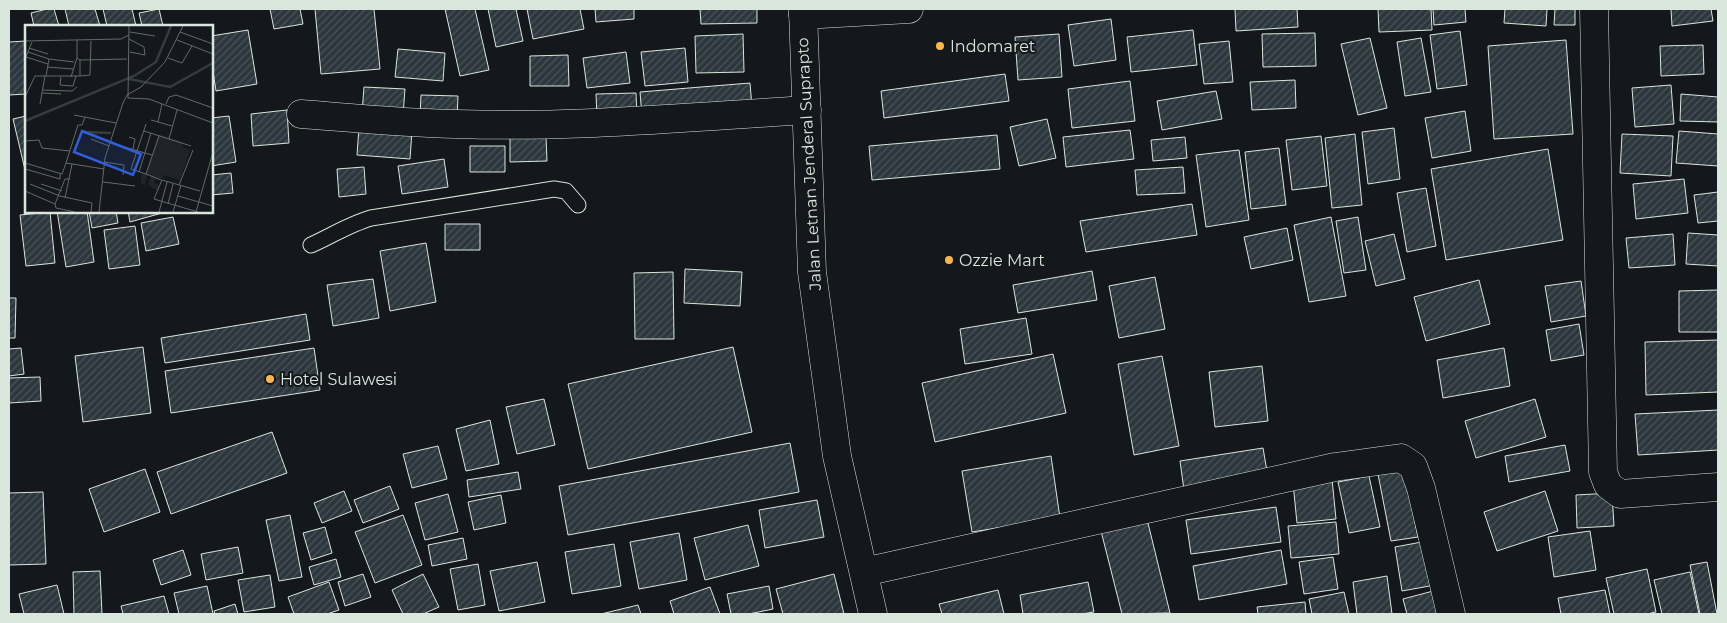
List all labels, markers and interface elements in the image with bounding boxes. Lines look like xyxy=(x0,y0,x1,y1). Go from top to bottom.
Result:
inset map xyxy=(25,25,212,212)
street label: Jalan Letnan Jenderal Suprapto xyxy=(793,37,825,292)
place label: Indomaret xyxy=(950,37,1036,56)
marker: Indomaret xyxy=(934,40,946,52)
place label: Ozzie Mart xyxy=(959,251,1045,270)
marker: Ozzie Mart xyxy=(943,254,955,266)
place label: Hotel Sulawesi xyxy=(280,370,397,389)
marker: Hotel Sulawesi xyxy=(264,373,276,385)

